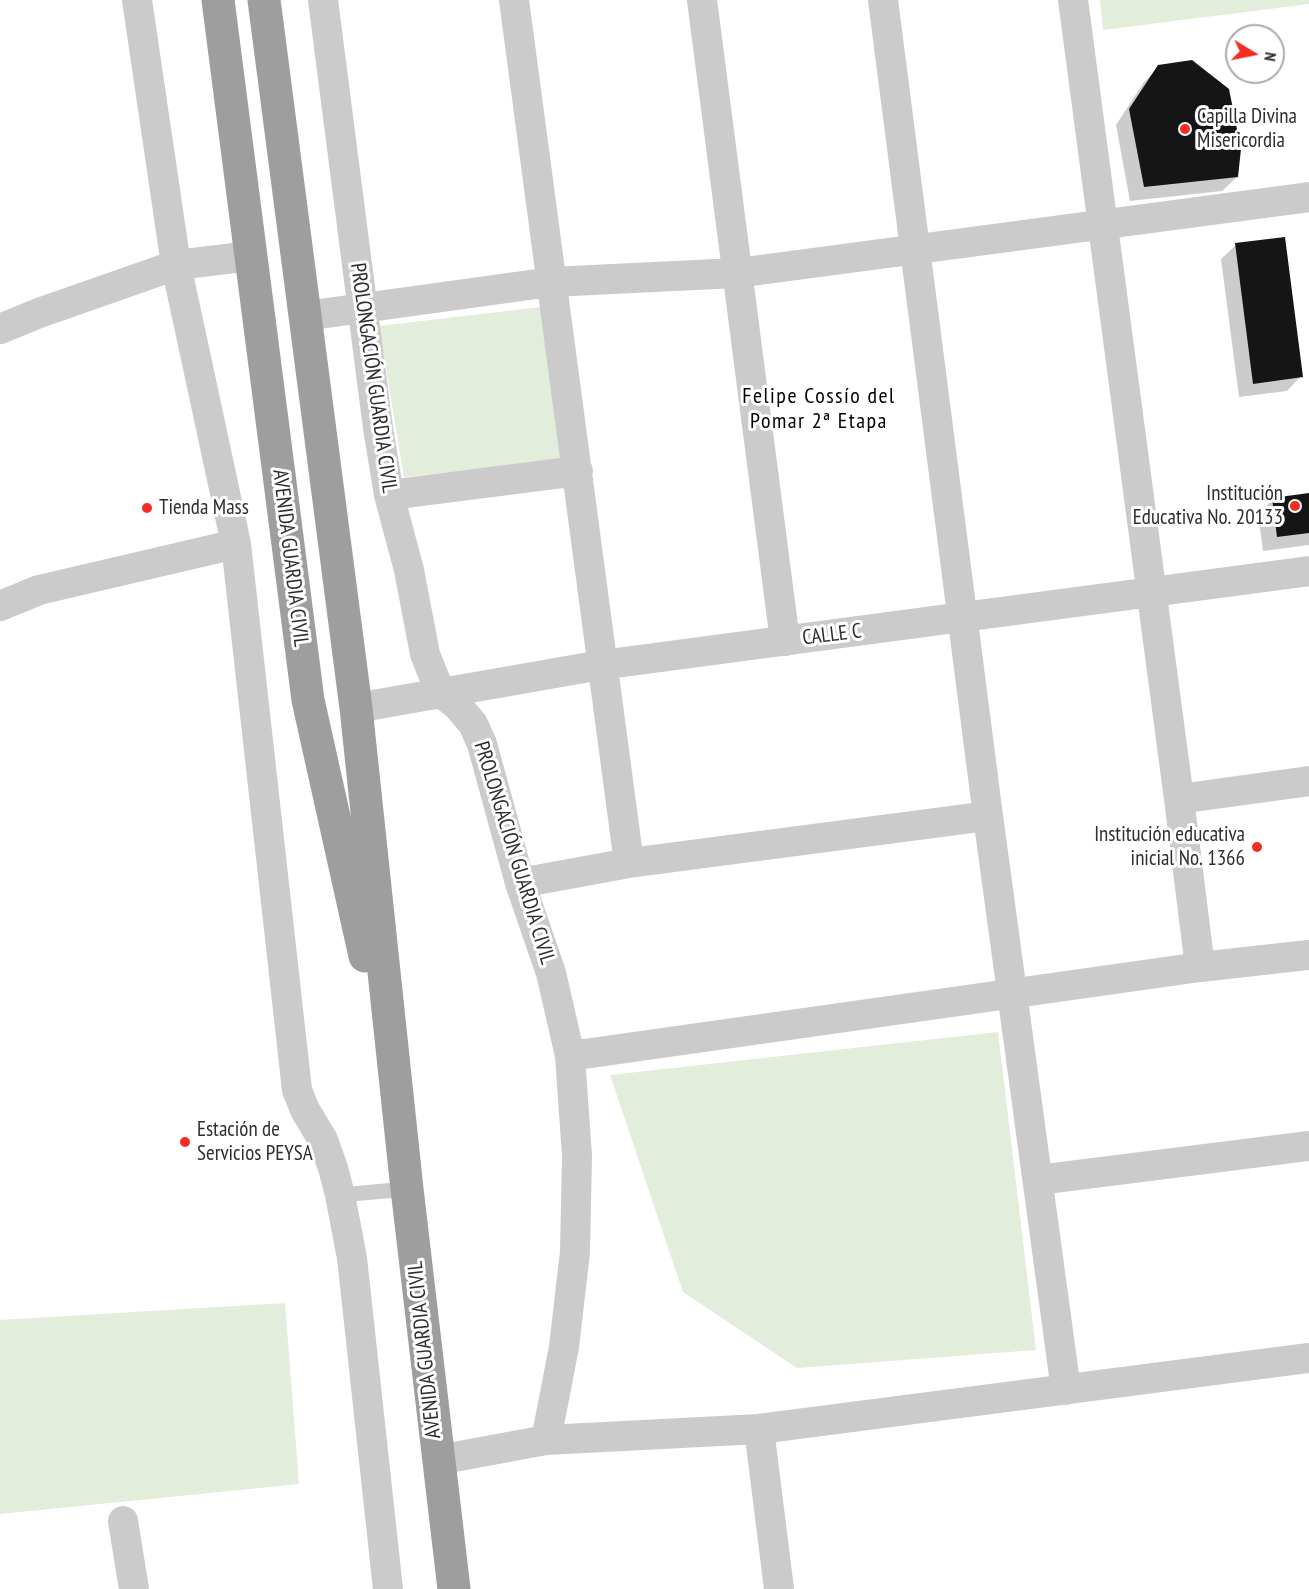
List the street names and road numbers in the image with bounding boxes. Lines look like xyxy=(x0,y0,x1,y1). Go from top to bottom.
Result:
street label: PROLONGACIÓN GUARDIA CIVIL xyxy=(344,261,402,495)
street label: AVENIDA GUARDIA CIVIL xyxy=(267,468,313,648)
street label: CALLE C xyxy=(801,619,863,651)
street label: PROLONGACIÓN GUARDIA CIVIL xyxy=(468,738,560,968)
street label: AVENIDA GUARDIA CIVIL xyxy=(403,1260,447,1440)

